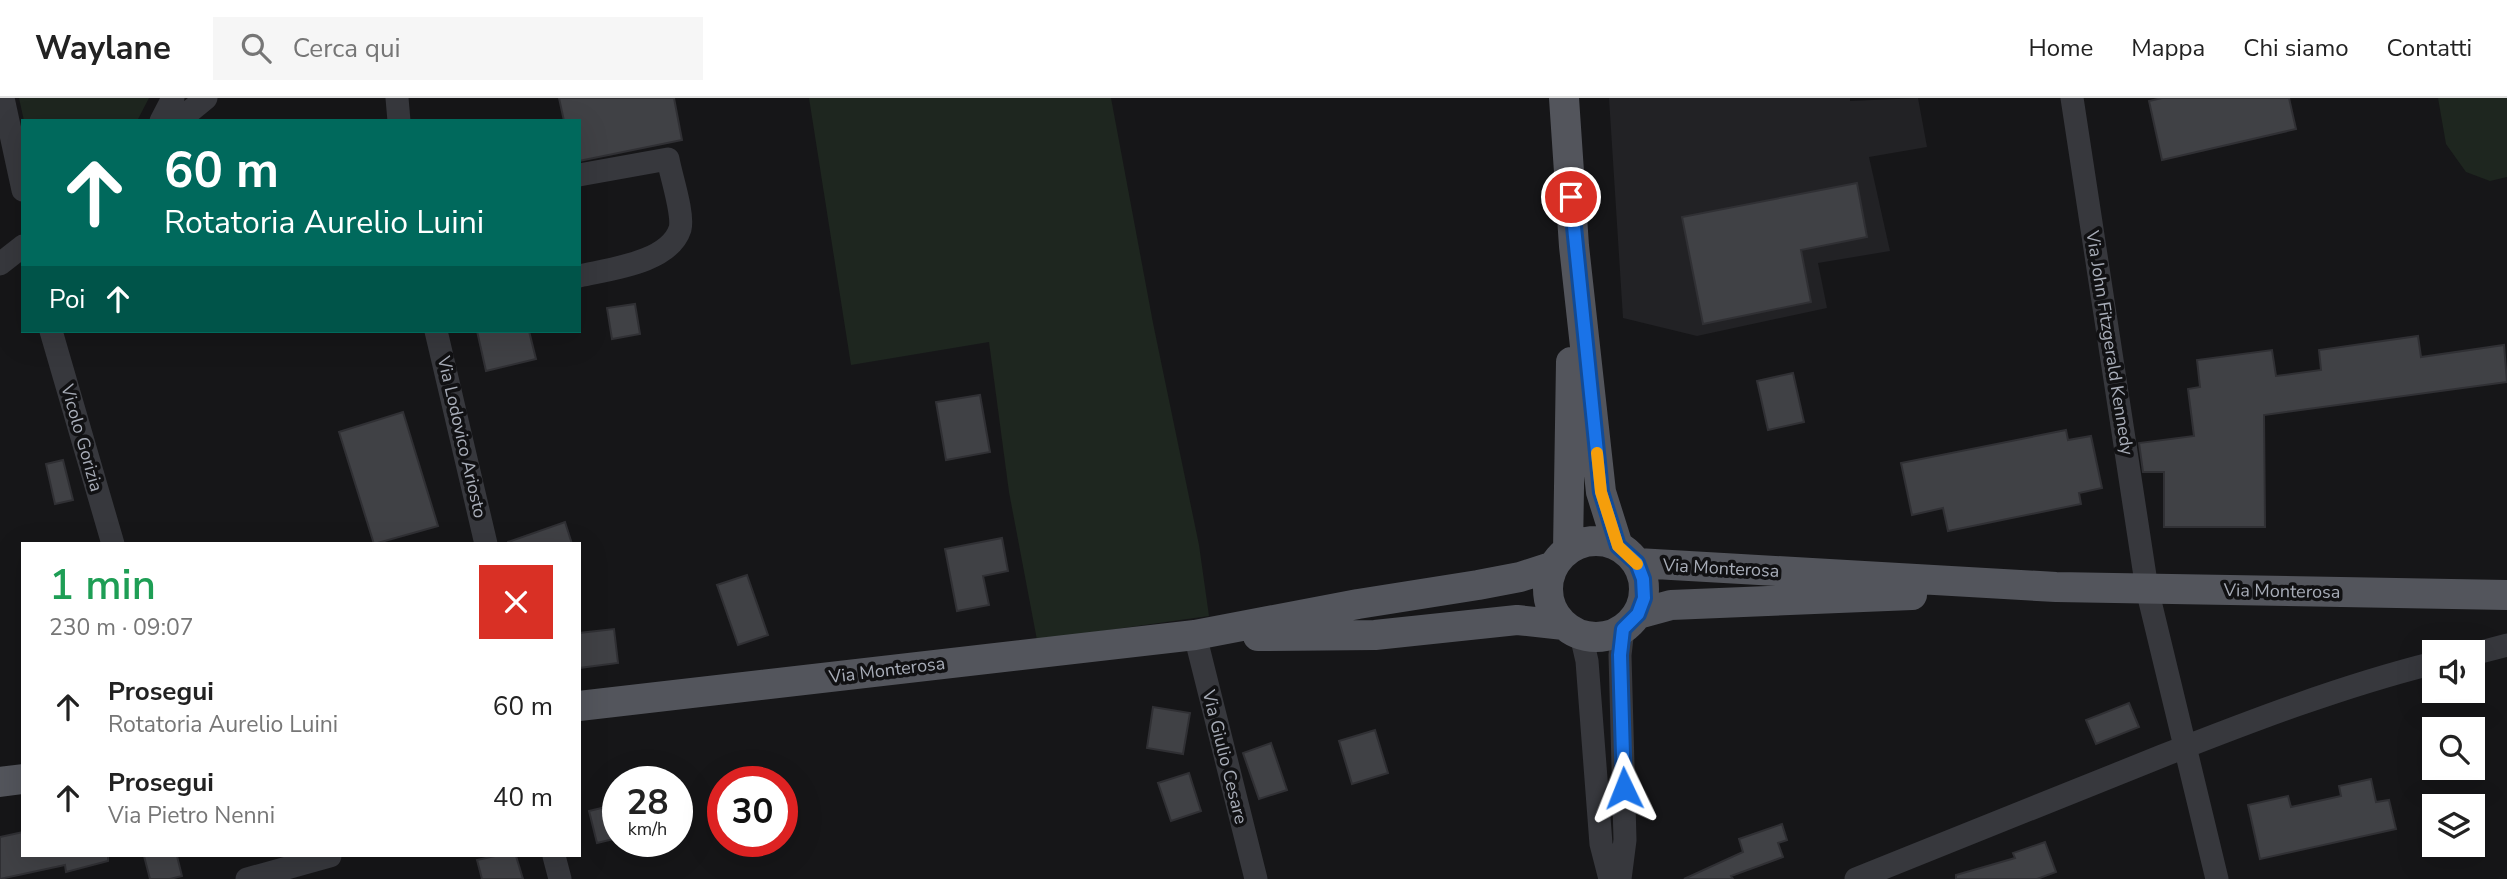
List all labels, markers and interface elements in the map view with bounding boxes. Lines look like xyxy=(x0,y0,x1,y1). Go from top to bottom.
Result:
search box xyxy=(213,17,703,80)
text: Waylane xyxy=(35,26,171,71)
icon: search xyxy=(237,29,275,67)
text: Cerca qui xyxy=(293,31,401,66)
text: Home xyxy=(2028,32,2093,64)
text: Mappa xyxy=(2131,32,2205,64)
text: Chi siamo xyxy=(2243,32,2349,64)
text: Contatti xyxy=(2387,32,2472,64)
text: 60 m xyxy=(164,137,279,204)
icon: ahead xyxy=(49,147,140,238)
pin xyxy=(1541,167,1601,227)
icon: arrive xyxy=(1552,178,1590,216)
text: Rotatoria Aurelio Luini xyxy=(164,201,484,244)
street label: Via John Fitzgerald Kennedy xyxy=(2080,228,2140,458)
icon: ahead xyxy=(99,280,137,318)
text: Poi xyxy=(49,282,85,317)
street label: Via Lodovico Ariosto xyxy=(431,353,492,520)
street label: Vicolo Gorizia xyxy=(55,381,109,494)
street label: Via Monterosa xyxy=(1661,553,1780,583)
text: 1 min xyxy=(49,557,156,614)
button: close xyxy=(479,565,553,639)
street label: Via Monterosa xyxy=(2222,578,2341,604)
text: 230 m · 09:07 xyxy=(49,612,194,643)
map controls xyxy=(2422,640,2485,857)
button: sound xyxy=(2422,640,2485,703)
street label: Via Monterosa xyxy=(827,651,946,689)
text: Prosegui xyxy=(108,674,214,709)
street label: Via Giulio Cesare xyxy=(1196,686,1253,827)
icon: ahead xyxy=(49,688,87,726)
text: 60 m xyxy=(493,689,553,724)
text: Rotatoria Aurelio Luini xyxy=(108,709,338,740)
button: search xyxy=(2422,717,2485,780)
position arrow xyxy=(1587,751,1661,825)
text: Prosegui xyxy=(108,765,214,800)
speed limit sign: 30 xyxy=(707,766,798,857)
icon: ahead xyxy=(49,779,87,817)
text: 28 xyxy=(626,779,669,826)
text: 40 m xyxy=(493,780,553,815)
button: layers xyxy=(2422,794,2485,857)
text: Via Pietro Nenni xyxy=(108,800,275,831)
text: km/h xyxy=(628,817,667,841)

